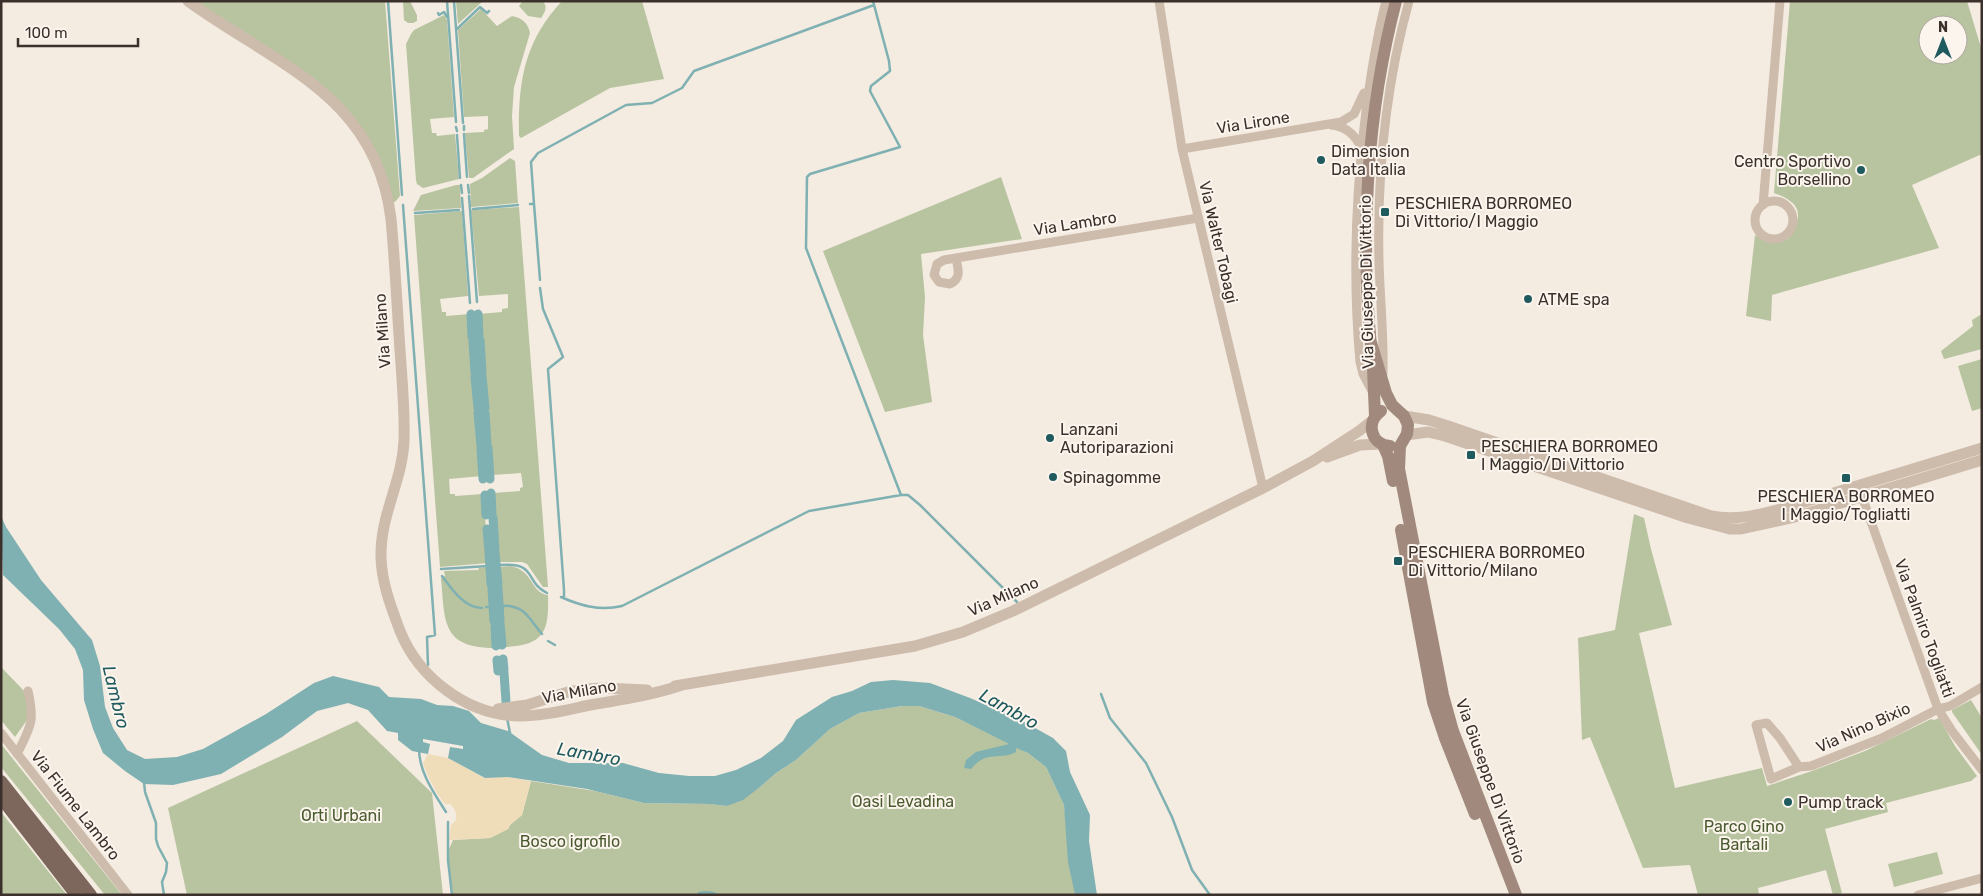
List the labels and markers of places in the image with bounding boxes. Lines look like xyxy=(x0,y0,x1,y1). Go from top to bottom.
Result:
place label: Dimension Data Italia xyxy=(1331,142,1410,179)
place label: Centro Sportivo Borsellino xyxy=(1734,152,1851,189)
marker: Dimension Data Italia xyxy=(1315,154,1327,166)
marker: Centro Sportivo Borsellino xyxy=(1855,164,1867,176)
place label: PESCHIERA BORROMEO Di Vittorio/I Maggio xyxy=(1395,194,1572,231)
marker: PESCHIERA BORROMEO Di Vittorio/I Maggio xyxy=(1379,206,1391,218)
place label: ATME spa xyxy=(1538,290,1610,309)
marker: ATME spa xyxy=(1522,293,1534,305)
place label: Lanzani Autoriparazioni xyxy=(1060,420,1174,457)
marker: Lanzani Autoriparazioni xyxy=(1044,432,1056,444)
place label: PESCHIERA BORROMEO I Maggio/Di Vittorio xyxy=(1481,437,1658,474)
marker: PESCHIERA BORROMEO I Maggio/Di Vittorio xyxy=(1465,449,1477,461)
place label: Spinagomme xyxy=(1063,468,1161,487)
marker: Spinagomme xyxy=(1047,471,1059,483)
marker: PESCHIERA BORROMEO I Maggio/Togliatti xyxy=(1840,472,1852,484)
place label: PESCHIERA BORROMEO I Maggio/Togliatti xyxy=(1757,487,1935,524)
place label: PESCHIERA BORROMEO Di Vittorio/Milano xyxy=(1408,543,1585,580)
marker: PESCHIERA BORROMEO Di Vittorio/Milano xyxy=(1392,555,1404,567)
place label: Pump track xyxy=(1798,793,1884,812)
marker: Pump track xyxy=(1782,796,1794,808)

